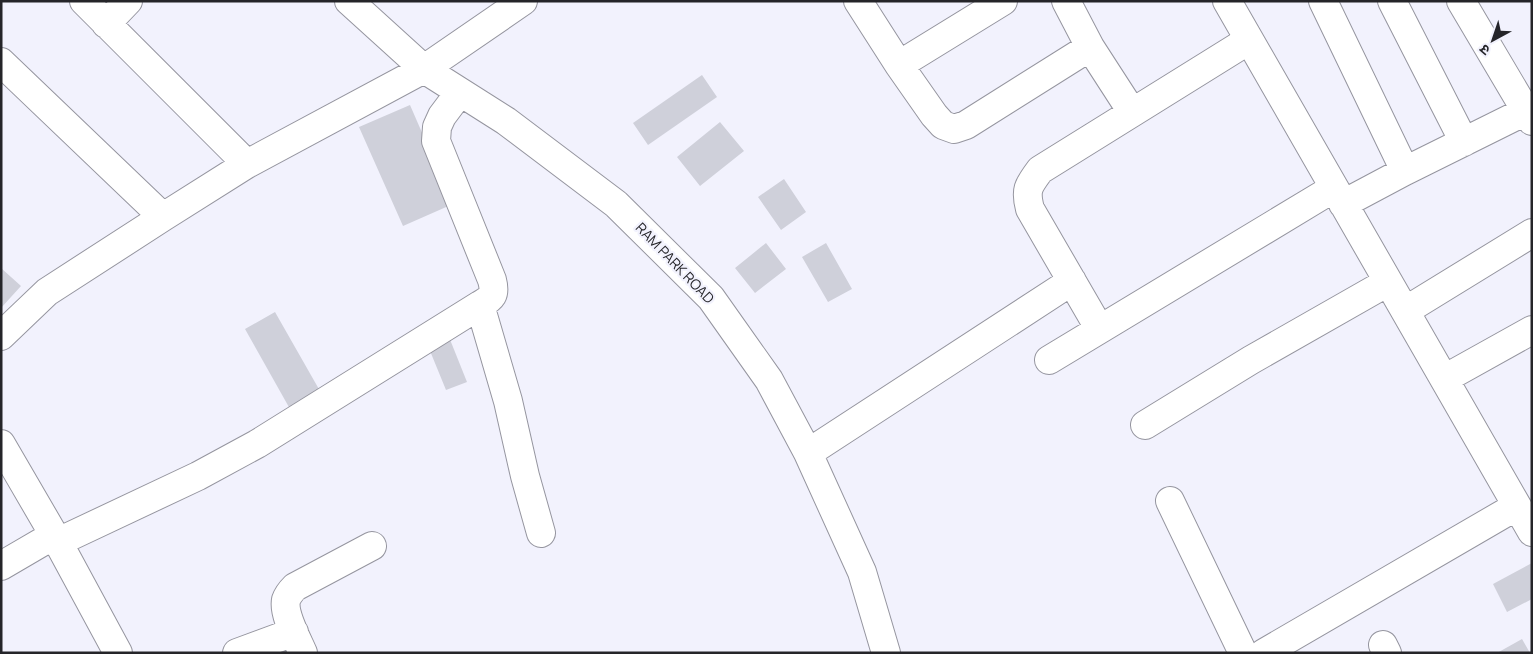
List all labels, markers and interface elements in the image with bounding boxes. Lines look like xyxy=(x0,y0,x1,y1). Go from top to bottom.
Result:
north arrow xyxy=(1468,15,1518,65)
text: उ xyxy=(1474,40,1494,60)
street label: RAM PARK ROAD xyxy=(632,218,719,307)

